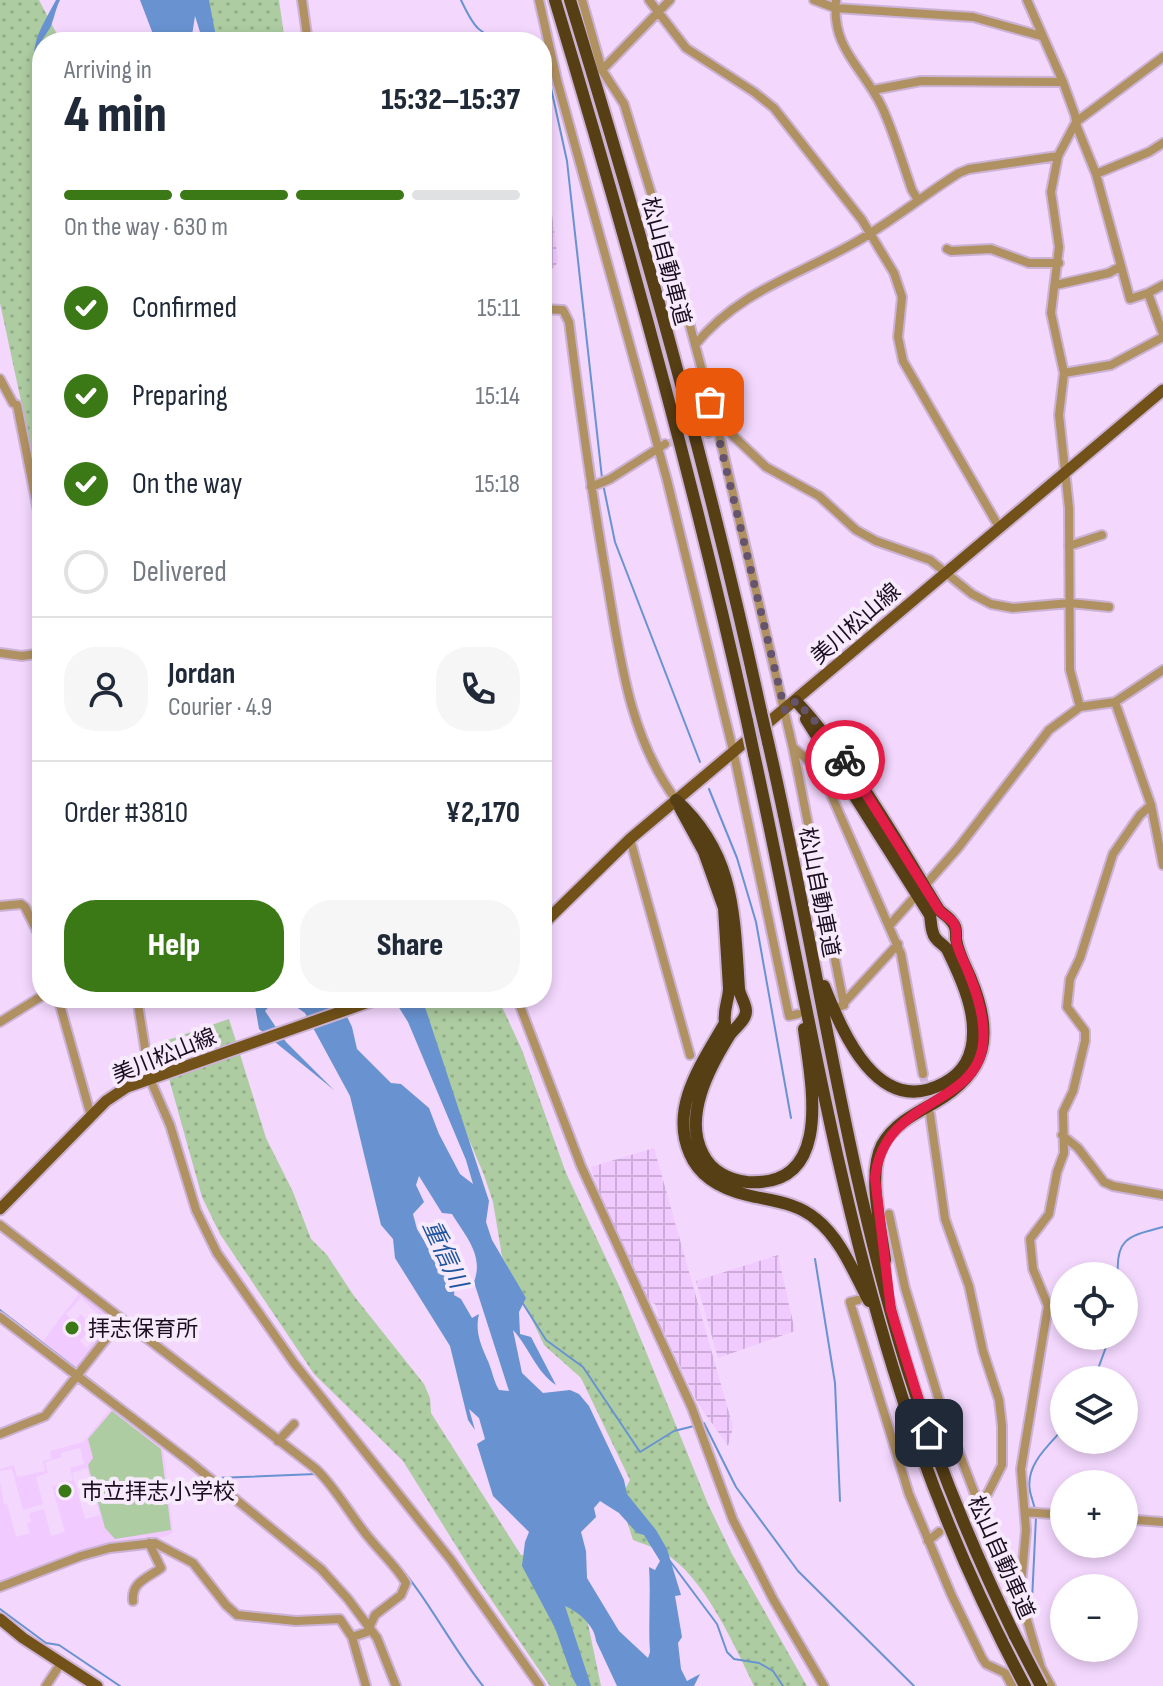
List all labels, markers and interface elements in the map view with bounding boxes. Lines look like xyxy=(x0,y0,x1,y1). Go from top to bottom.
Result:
text: Arriving in xyxy=(64,55,152,86)
text: 15:32–15:37 xyxy=(381,82,520,118)
text: 4 min xyxy=(64,84,167,147)
street label: 松山自動車道 xyxy=(635,194,696,329)
text: On the way · 630 m xyxy=(64,212,228,243)
icon: check xyxy=(64,286,108,330)
text: Confirmed xyxy=(132,290,237,326)
text: 15:11 xyxy=(477,293,520,324)
pin xyxy=(676,368,744,436)
icon: check xyxy=(64,374,108,418)
text: Preparing xyxy=(132,378,228,414)
icon: bag xyxy=(688,380,732,424)
text: 15:14 xyxy=(476,381,520,412)
icon: check xyxy=(64,462,108,506)
text: On the way xyxy=(132,466,242,502)
text: 15:18 xyxy=(475,469,520,500)
text: Delivered xyxy=(132,554,227,590)
street label: 美川松山線 xyxy=(806,578,906,670)
button: person xyxy=(64,647,148,731)
button: phone xyxy=(436,647,520,731)
text: Jordan xyxy=(168,656,235,692)
text: Courier · 4.9 xyxy=(168,692,272,723)
courier xyxy=(805,720,885,800)
icon: bike xyxy=(823,738,867,782)
text: Order #3810 xyxy=(64,795,188,831)
text: ¥2,170 xyxy=(446,795,520,831)
street label: 松山自動車道 xyxy=(793,825,844,960)
button: Help xyxy=(64,900,284,992)
button: Share xyxy=(300,900,520,992)
street label: 美川松山線 xyxy=(109,1023,221,1090)
water label: 重信川 xyxy=(416,1215,474,1296)
map controls xyxy=(1050,1262,1138,1662)
button: locate xyxy=(1050,1262,1138,1350)
place label: 拝志保育所 xyxy=(88,1316,198,1343)
marker: 拝志保育所 xyxy=(63,1319,81,1337)
button: layers xyxy=(1050,1366,1138,1454)
pin xyxy=(895,1399,963,1467)
icon: home xyxy=(907,1411,951,1455)
button: + xyxy=(1050,1470,1138,1558)
place label: 市立拝志小学校 xyxy=(81,1479,235,1506)
marker: 市立拝志小学校 xyxy=(56,1482,74,1500)
street label: 松山自動車道 xyxy=(961,1492,1040,1623)
button: − xyxy=(1050,1574,1138,1662)

